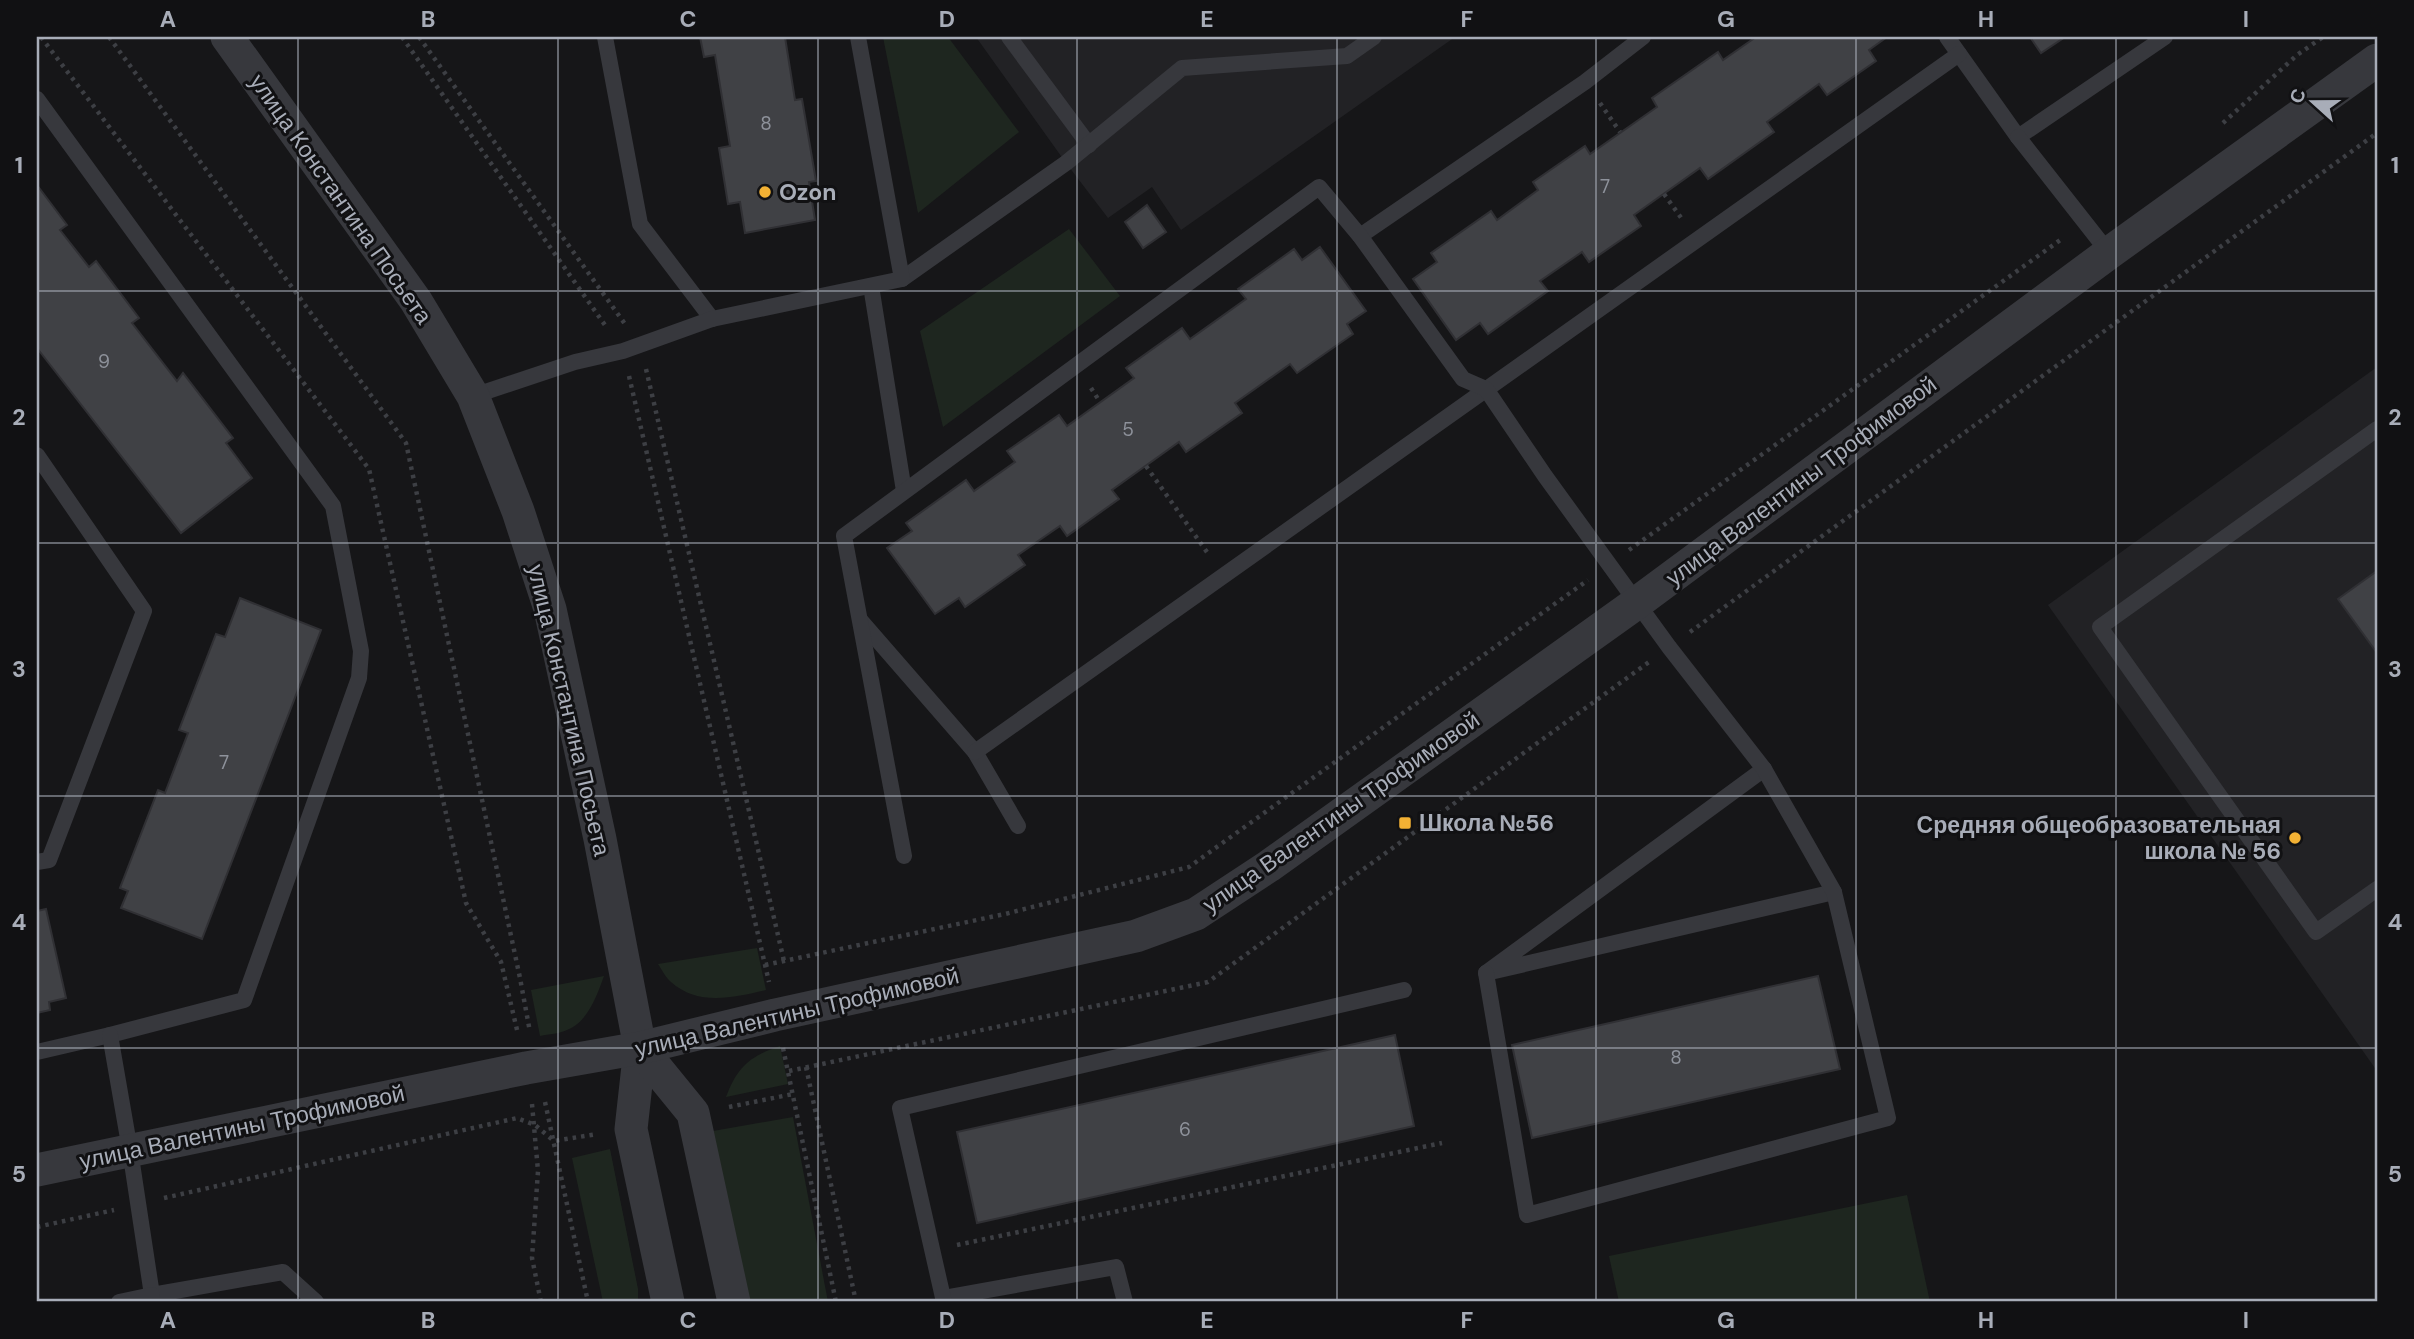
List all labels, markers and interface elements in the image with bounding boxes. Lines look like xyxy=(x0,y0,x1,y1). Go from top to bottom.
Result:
text: A xyxy=(160,4,176,34)
text: B xyxy=(421,4,435,34)
text: C xyxy=(680,4,696,34)
text: D xyxy=(939,4,955,34)
text: E xyxy=(1200,4,1214,34)
text: F xyxy=(1461,4,1474,34)
text: G xyxy=(1717,4,1735,34)
text: H xyxy=(1978,4,1994,34)
text: I xyxy=(2243,4,2249,34)
north arrow xyxy=(2278,66,2348,136)
street label: улица Константина Посьета xyxy=(243,68,439,330)
text: С xyxy=(2283,85,2312,107)
house number: 8 xyxy=(760,111,772,136)
text: 1 xyxy=(15,150,23,180)
text: 1 xyxy=(2391,150,2399,180)
house number: 7 xyxy=(1600,174,1610,199)
place label: Ozon xyxy=(779,177,837,207)
marker: Ozon xyxy=(757,184,773,200)
house number: 9 xyxy=(98,349,110,374)
street label: улица Валентины Трофимовой xyxy=(1660,369,1942,593)
text: 2 xyxy=(12,402,26,432)
text: 2 xyxy=(2388,402,2402,432)
house number: 5 xyxy=(1122,417,1134,442)
street label: улица Константина Посьета xyxy=(521,561,617,859)
text: 3 xyxy=(12,654,26,684)
text: 3 xyxy=(2388,654,2402,684)
street label: улица Валентины Трофимовой xyxy=(1197,705,1485,919)
house number: 7 xyxy=(219,750,229,775)
place label: Школа №56 xyxy=(1419,808,1554,838)
place label: Средняя общеобразовательная школа № 56 xyxy=(1917,810,2281,866)
marker: Школа №56 xyxy=(1397,815,1413,831)
marker: Средняя общеобразовательная школа № 56 xyxy=(2287,830,2303,846)
text: 4 xyxy=(12,907,27,937)
text: 4 xyxy=(2388,907,2403,937)
street label: улица Валентины Трофимовой xyxy=(632,960,962,1064)
house number: 8 xyxy=(1670,1045,1682,1070)
street label: улица Валентины Трофимовой xyxy=(77,1078,407,1176)
house number: 6 xyxy=(1179,1117,1191,1142)
text: 5 xyxy=(12,1159,26,1189)
text: 5 xyxy=(2388,1159,2402,1189)
text: A xyxy=(160,1305,176,1335)
text: B xyxy=(421,1305,435,1335)
text: C xyxy=(680,1305,696,1335)
text: D xyxy=(939,1305,955,1335)
text: E xyxy=(1200,1305,1214,1335)
text: F xyxy=(1461,1305,1474,1335)
text: G xyxy=(1717,1305,1735,1335)
text: H xyxy=(1978,1305,1994,1335)
text: I xyxy=(2243,1305,2249,1335)

